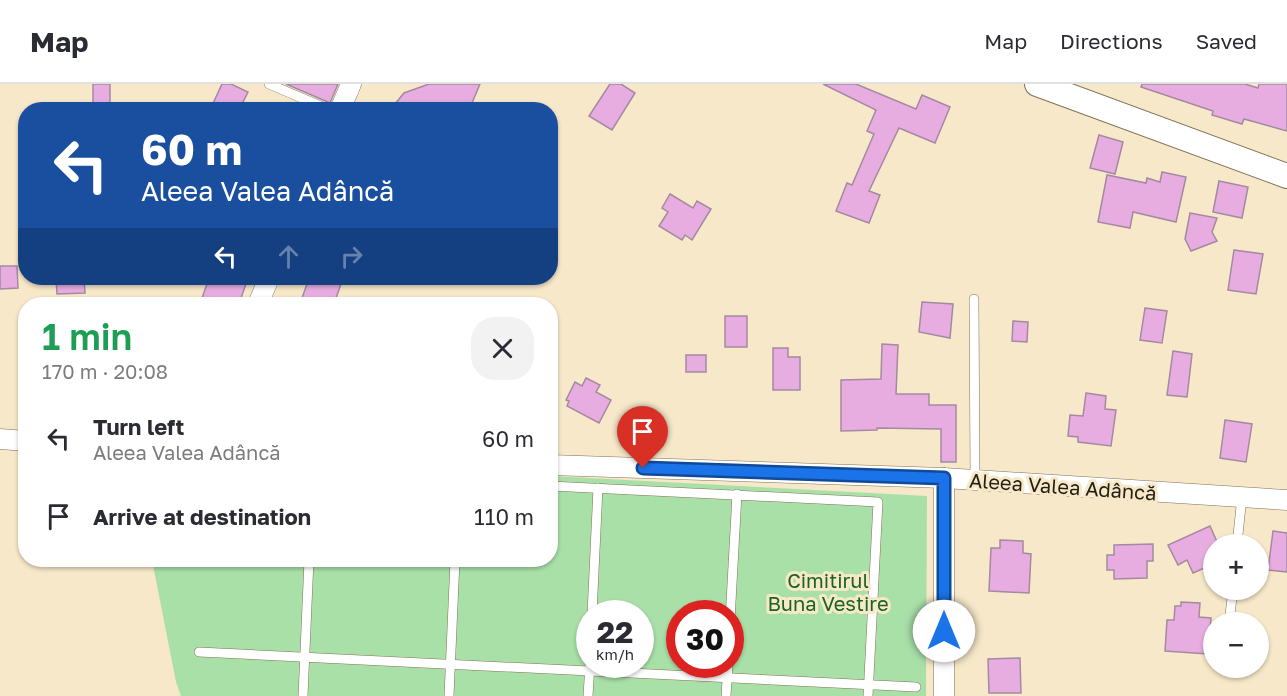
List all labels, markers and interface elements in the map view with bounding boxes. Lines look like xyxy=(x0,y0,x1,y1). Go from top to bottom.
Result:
text: Map xyxy=(30,25,88,58)
text: Map xyxy=(984,28,1027,54)
text: Directions xyxy=(1060,28,1163,54)
text: Saved xyxy=(1196,28,1257,54)
text: 60 m xyxy=(141,124,242,174)
icon: left xyxy=(42,126,120,204)
text: Aleea Valea Adâncă xyxy=(141,175,394,207)
icon: left xyxy=(209,240,242,273)
icon: ahead xyxy=(272,240,305,273)
icon: right xyxy=(335,240,368,273)
text: 1 min xyxy=(42,315,132,358)
button: close xyxy=(471,317,534,380)
text: 170 m · 20:08 xyxy=(42,359,168,383)
pin xyxy=(617,406,668,468)
text: Turn left xyxy=(93,413,184,440)
icon: arrive xyxy=(626,415,659,448)
icon: left xyxy=(42,422,75,455)
text: 60 m xyxy=(482,425,534,452)
text: Aleea Valea Adâncă xyxy=(93,440,281,464)
street label: Aleea Valea Adâncă xyxy=(969,467,1157,505)
icon: arrive xyxy=(42,500,75,533)
text: Arrive at destination xyxy=(93,503,311,530)
text: 110 m xyxy=(474,503,534,530)
map controls xyxy=(1203,534,1269,678)
button: + xyxy=(1203,534,1269,600)
park label: Cimitirul Buna Vestire xyxy=(767,568,889,615)
position arrow xyxy=(912,599,976,663)
speed limit sign: 30 xyxy=(666,600,744,678)
button: − xyxy=(1203,612,1269,678)
text: 22 xyxy=(597,614,633,650)
text: km/h xyxy=(596,645,634,663)

